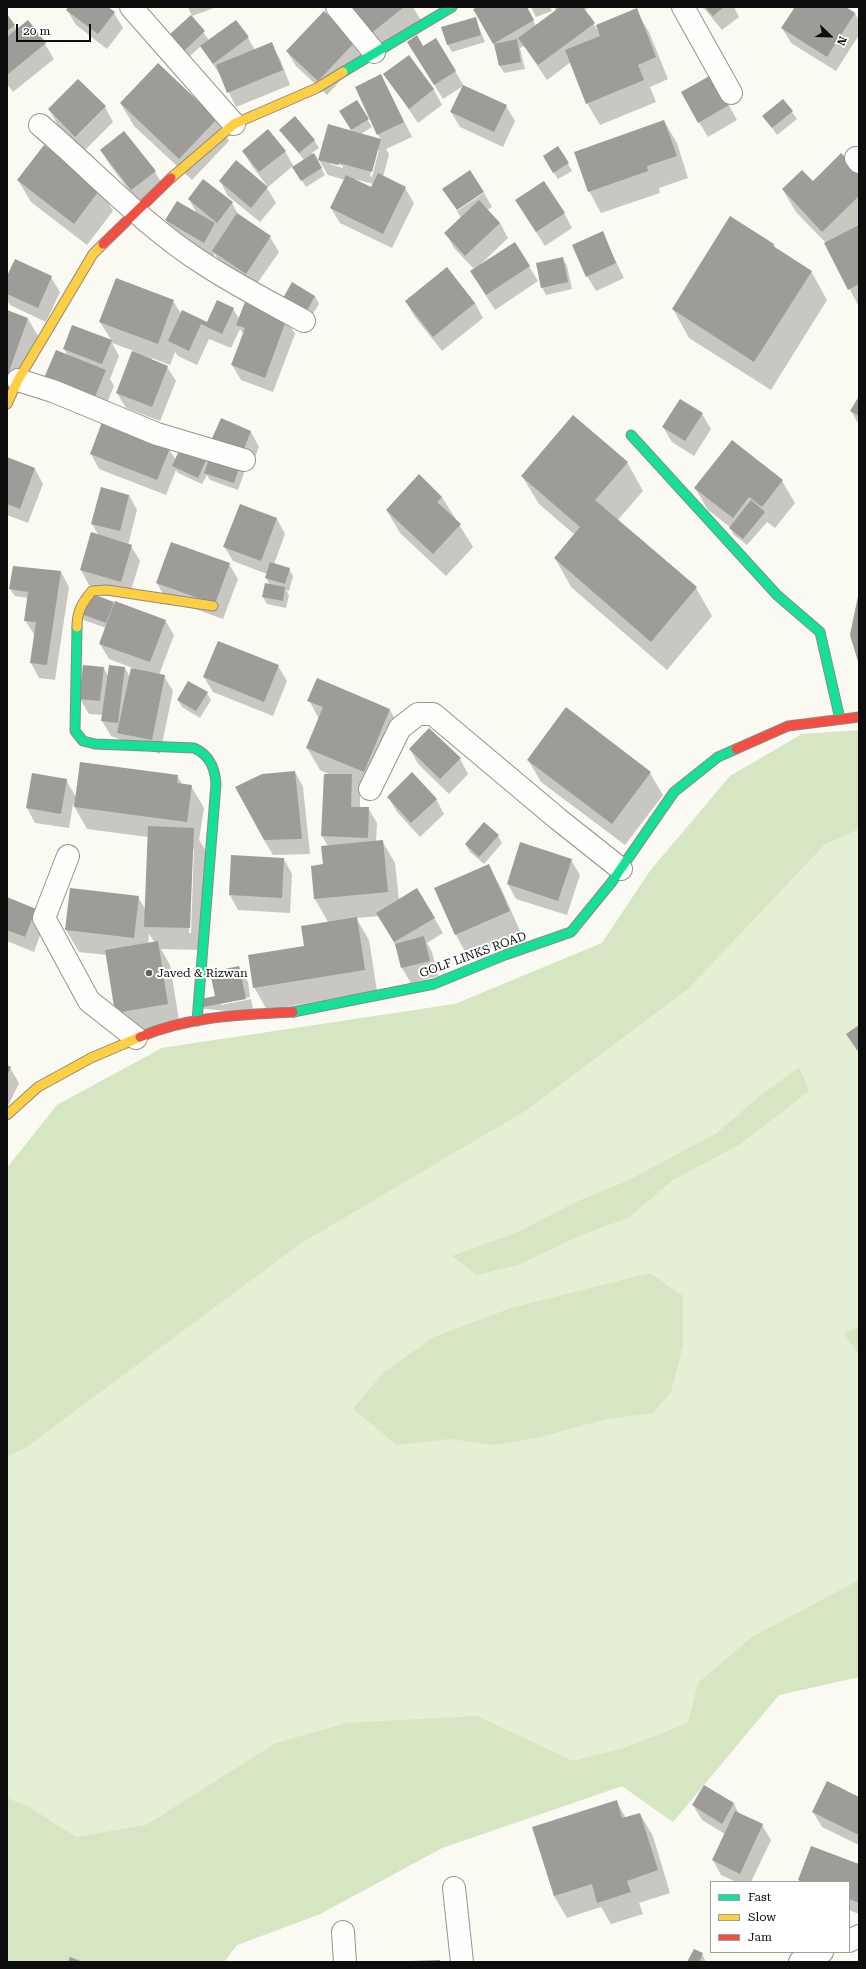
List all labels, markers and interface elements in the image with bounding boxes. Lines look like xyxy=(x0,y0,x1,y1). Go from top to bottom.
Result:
scale bar xyxy=(18,16,93,42)
north arrow xyxy=(810,16,850,56)
text: 20 m xyxy=(23,24,50,38)
text: N xyxy=(834,34,849,47)
street label: GOLF LINKS ROAD xyxy=(418,929,528,981)
place label: Javed & Rizwan xyxy=(157,966,248,980)
marker: Javed & Rizwan xyxy=(144,968,154,978)
legend xyxy=(710,1881,850,1953)
text: Fast xyxy=(748,1890,771,1904)
text: Slow xyxy=(748,1910,776,1924)
text: Jam xyxy=(748,1930,772,1944)

